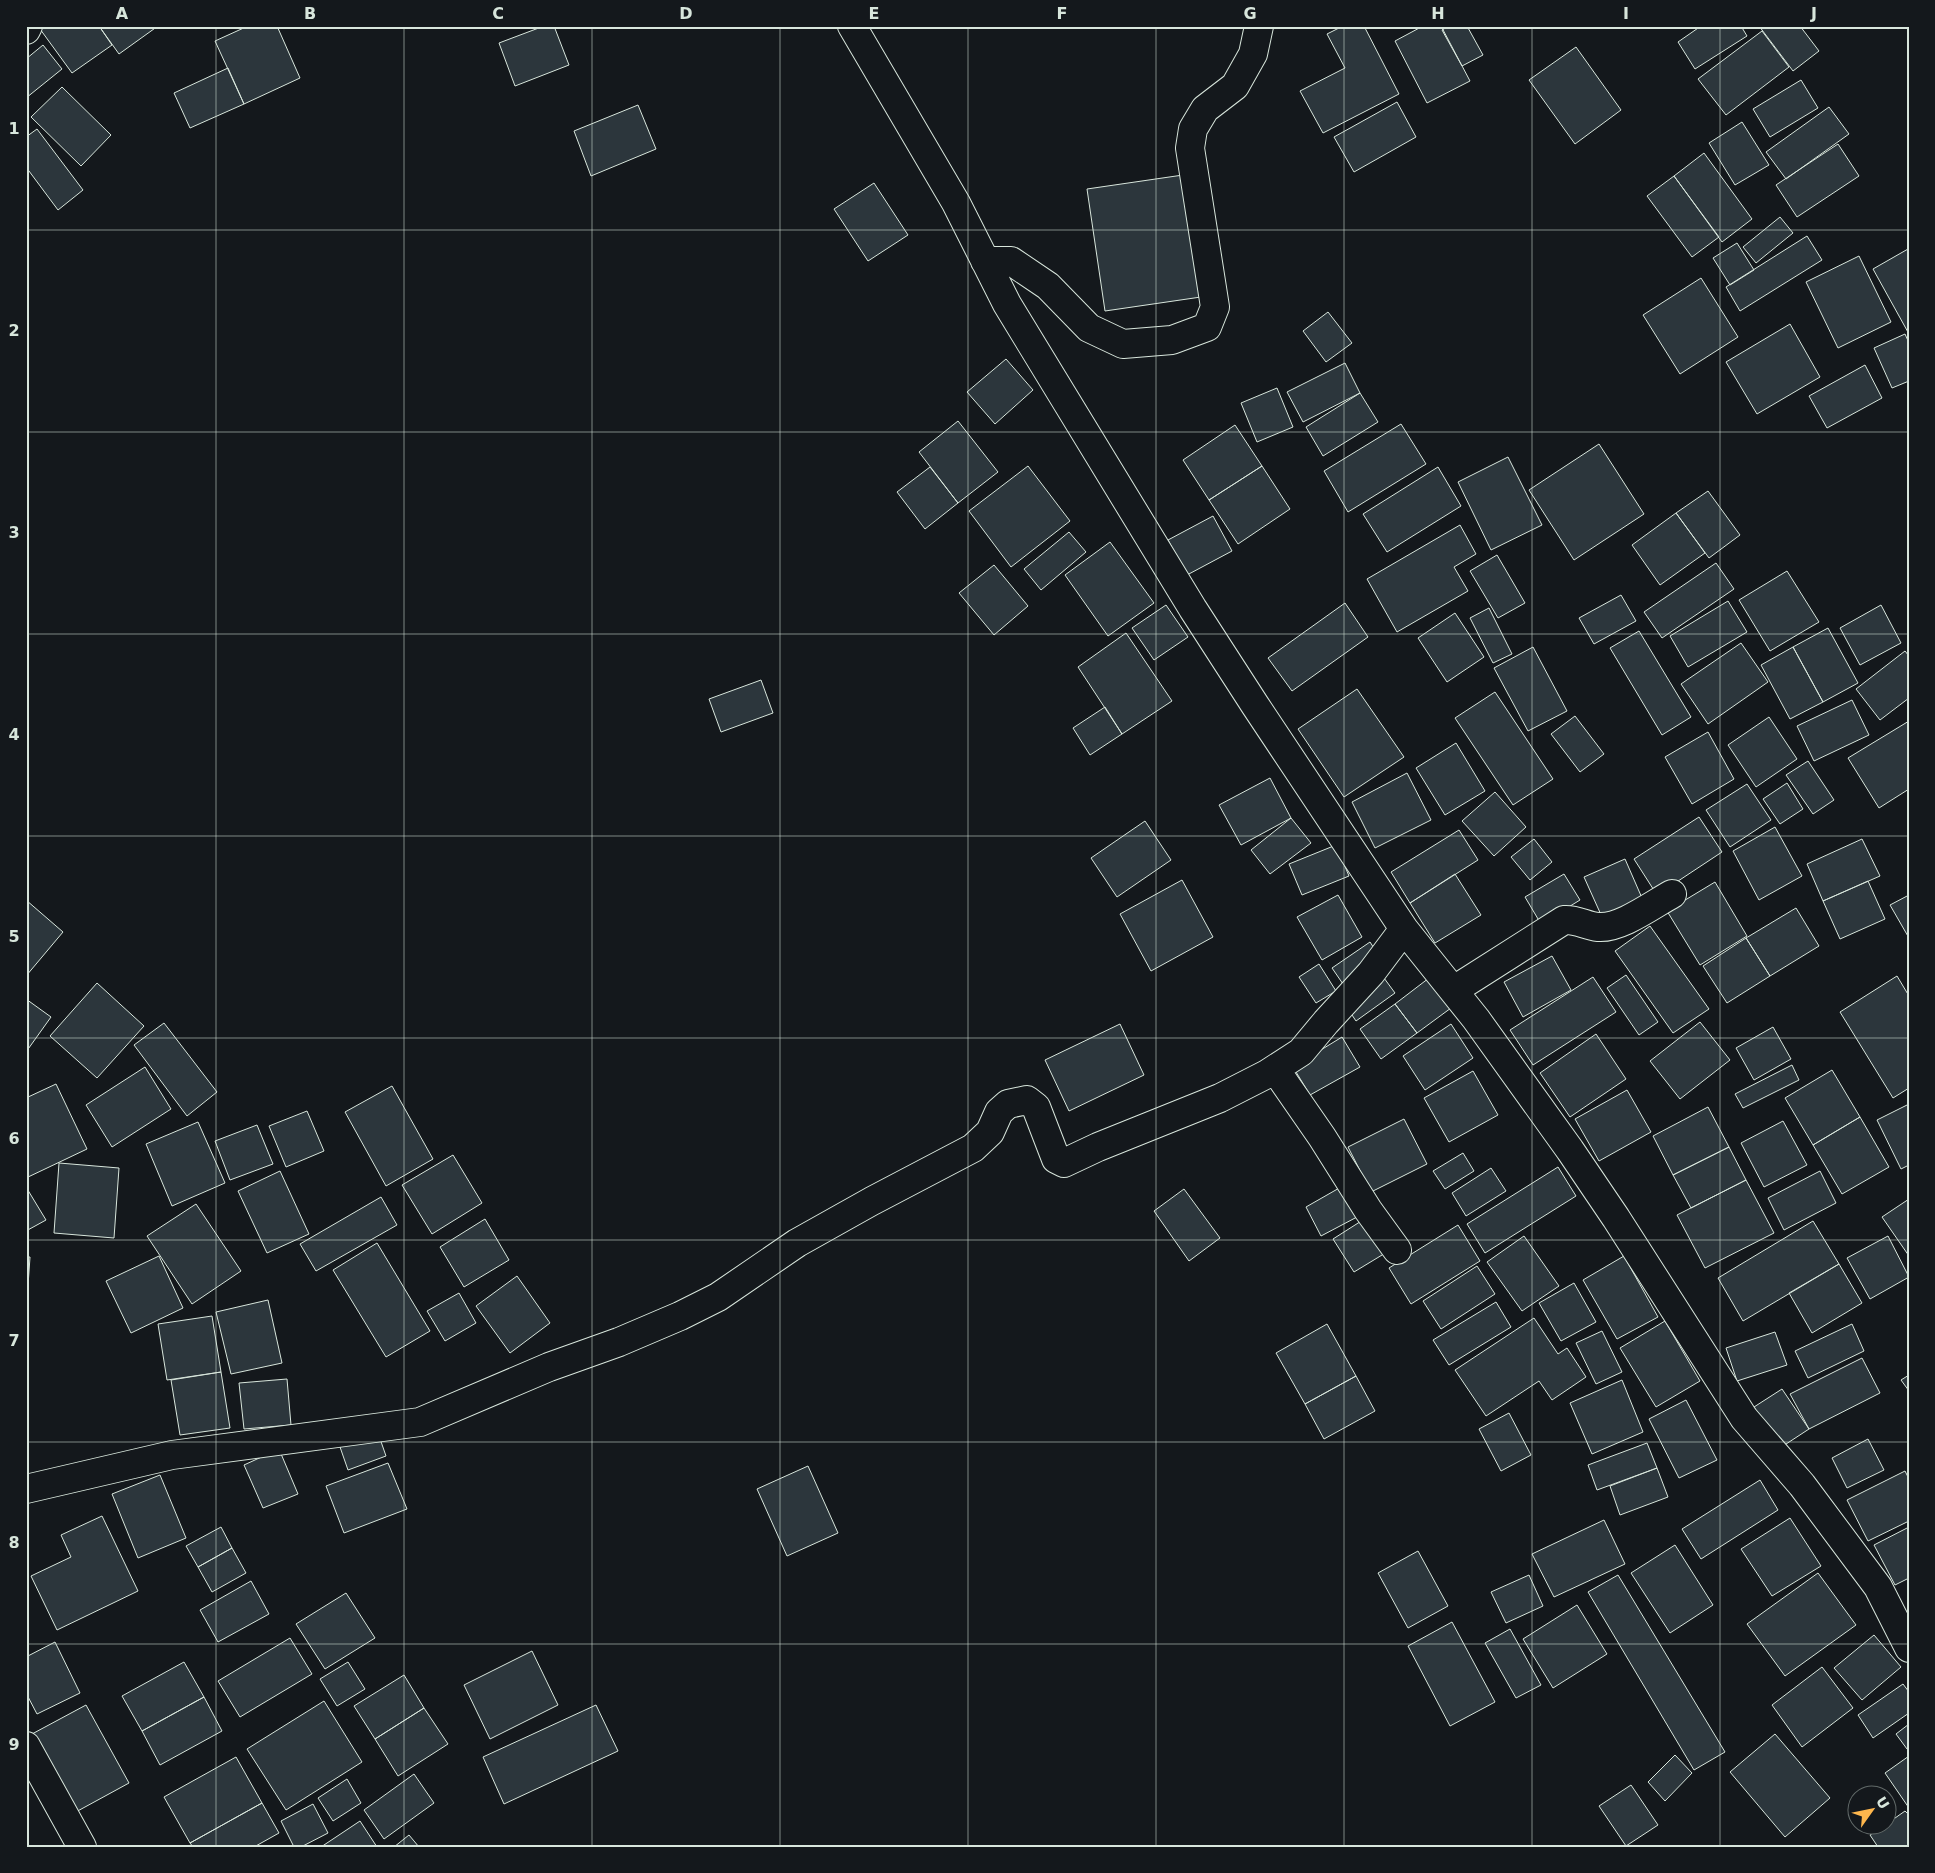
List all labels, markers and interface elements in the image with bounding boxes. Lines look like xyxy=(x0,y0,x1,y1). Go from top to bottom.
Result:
text: A xyxy=(116,4,129,23)
text: B xyxy=(304,4,316,23)
text: C xyxy=(492,4,504,23)
text: D xyxy=(679,4,693,23)
text: E xyxy=(869,4,879,23)
text: F xyxy=(1057,4,1067,23)
text: G xyxy=(1243,4,1257,23)
text: H xyxy=(1431,4,1445,23)
text: I xyxy=(1623,4,1629,23)
text: J xyxy=(1810,4,1817,23)
text: 1 xyxy=(8,119,20,138)
text: 2 xyxy=(8,321,20,340)
text: 3 xyxy=(8,523,20,542)
text: 4 xyxy=(8,725,20,744)
text: 5 xyxy=(8,927,20,946)
text: 6 xyxy=(8,1129,20,1148)
text: 7 xyxy=(8,1331,20,1350)
text: 8 xyxy=(8,1533,20,1552)
text: 9 xyxy=(8,1735,20,1754)
north arrow xyxy=(1848,1786,1898,1836)
text: U xyxy=(1873,1794,1893,1812)

